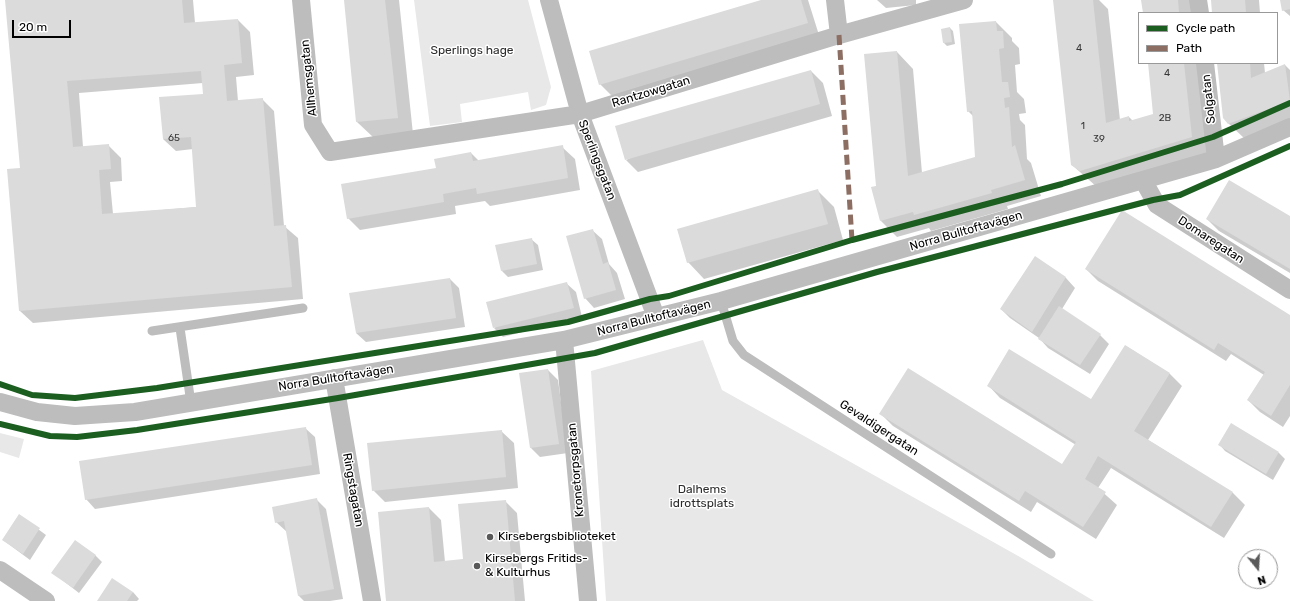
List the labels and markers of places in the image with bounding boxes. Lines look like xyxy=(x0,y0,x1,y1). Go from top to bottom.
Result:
place label: Kirsebergsbiblioteket xyxy=(498,530,616,544)
marker: Kirsebergsbiblioteket xyxy=(485,532,495,542)
place label: Kirsebergs Fritids- & Kulturhus xyxy=(485,552,588,580)
marker: Kirsebergs Fritids- & Kulturhus xyxy=(472,561,482,571)

